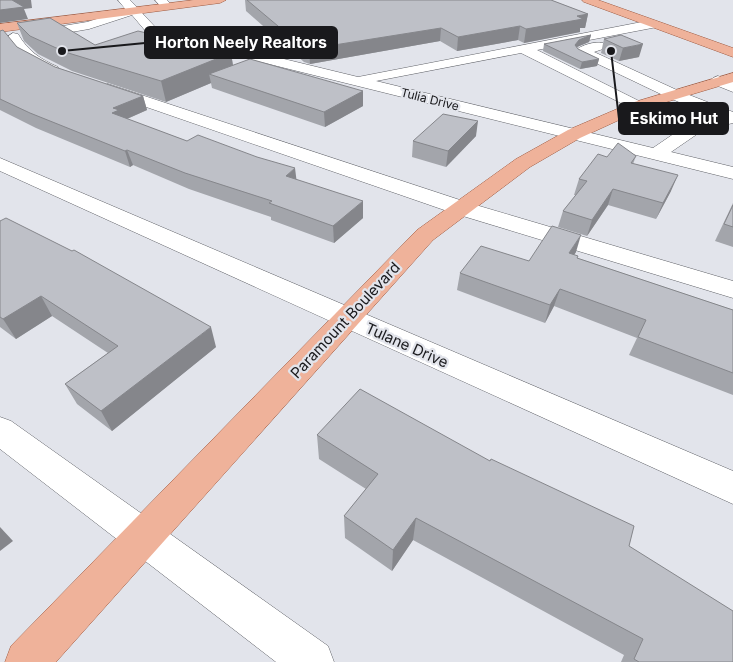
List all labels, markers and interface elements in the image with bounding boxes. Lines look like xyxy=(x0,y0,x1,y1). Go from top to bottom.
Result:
callout: Horton Neely Realtors xyxy=(145,27,337,58)
text: Horton Neely Realtors xyxy=(155,32,327,52)
street label: Tulia Drive xyxy=(399,85,461,113)
callout: Eskimo Hut xyxy=(619,103,728,134)
text: Eskimo Hut xyxy=(630,108,718,128)
street label: Paramount Boulevard xyxy=(286,258,404,382)
street label: Tulane Drive xyxy=(363,318,451,372)

